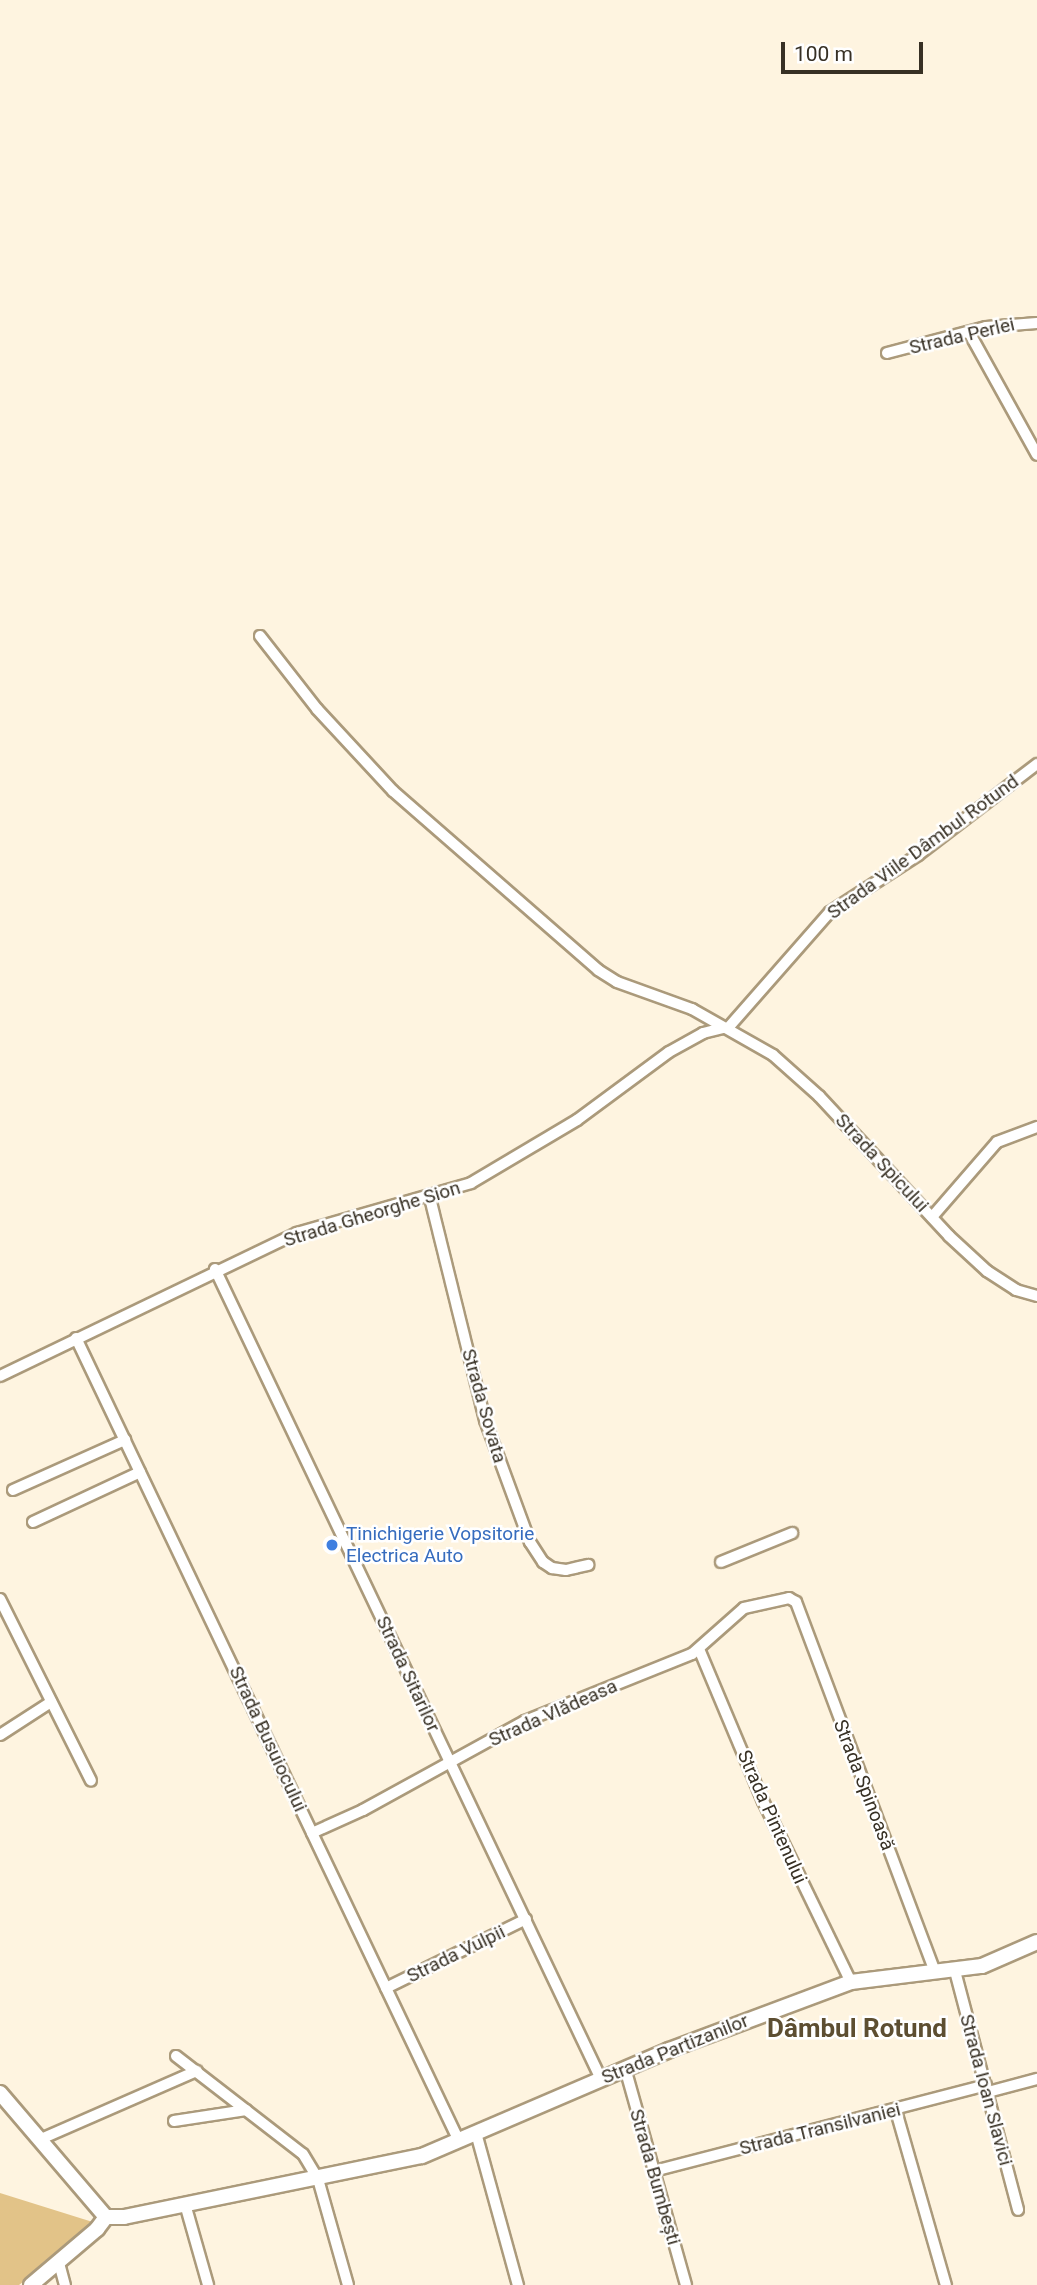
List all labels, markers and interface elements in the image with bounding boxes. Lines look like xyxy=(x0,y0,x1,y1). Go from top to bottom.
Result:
scale bar xyxy=(785,28,927,72)
text: 100 m xyxy=(794,42,853,66)
street label: Strada Perlei xyxy=(907,313,1017,359)
street label: Strada Viile Dâmbul Rotund xyxy=(823,770,1023,924)
street label: Strada Spicului xyxy=(831,1109,933,1217)
street label: Strada Gheorghe Sion xyxy=(281,1176,463,1252)
street label: Strada Sovata xyxy=(457,1346,511,1466)
place label: Tinichigerie Vopsitorie Electrica Auto xyxy=(346,1523,534,1567)
marker: Tinichigerie Vopsitorie Electrica Auto xyxy=(324,1537,340,1553)
street label: Strada Sitarilor xyxy=(371,1613,445,1735)
street label: Strada Busuiocului xyxy=(224,1663,312,1815)
street label: Strada Vlădeasa xyxy=(485,1675,621,1751)
street label: Strada Spinoasă xyxy=(829,1716,899,1854)
street label: Strada Pintenului xyxy=(732,1747,812,1887)
street label: Strada Vulpii xyxy=(403,1920,509,1988)
street label: Strada Partizanilor xyxy=(598,2009,752,2089)
street label: Strada Ioan Slavici xyxy=(955,2012,1017,2168)
district label: Dâmbul Rotund xyxy=(767,2013,947,2045)
street label: Strada Transilvaniei xyxy=(737,2098,903,2160)
street label: Strada Bumbești xyxy=(625,2107,685,2247)

